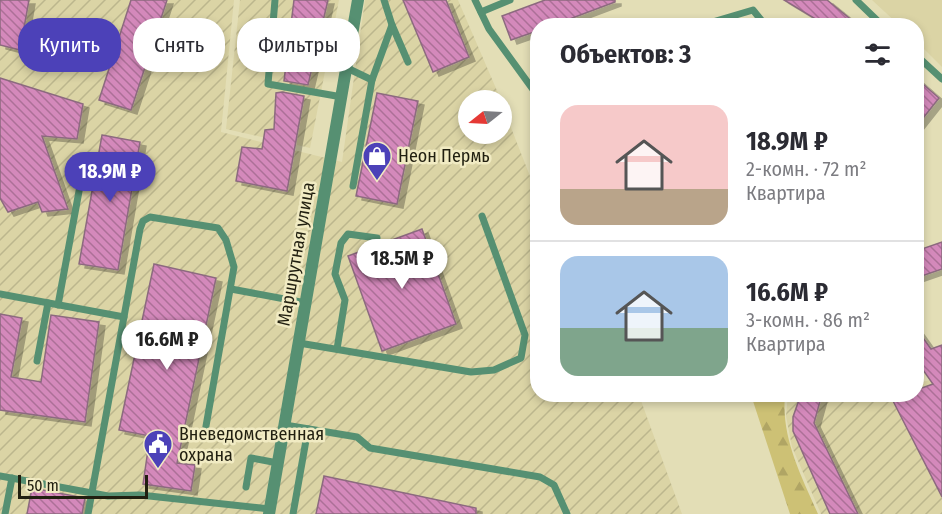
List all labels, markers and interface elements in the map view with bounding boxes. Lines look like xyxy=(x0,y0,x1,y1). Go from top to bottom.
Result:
chip: Купить xyxy=(18,18,121,72)
chip: Снять xyxy=(133,18,225,72)
chip: Фильтры xyxy=(237,18,360,72)
icon: filters xyxy=(861,38,894,71)
text: Объектов: 3 xyxy=(560,39,691,70)
north arrow xyxy=(458,90,512,144)
map controls xyxy=(458,90,512,144)
text: 18.9M ₽ xyxy=(746,126,828,157)
icon: home xyxy=(608,129,680,201)
shop icon: Неон Пермь xyxy=(361,140,393,182)
place label: Неон Пермь xyxy=(398,145,490,167)
pin: 18.9M ₽ xyxy=(55,152,165,203)
text: 2-комн. · 72 m² xyxy=(746,157,867,181)
text: 18.9M ₽ xyxy=(79,159,141,183)
street label: Маршрутная улица xyxy=(273,180,320,328)
text: Квартира xyxy=(746,181,826,205)
pin: 18.5M ₽ xyxy=(347,239,457,290)
text: 18.5M ₽ xyxy=(371,246,434,270)
text: 16.6M ₽ xyxy=(746,277,828,308)
icon: home xyxy=(608,280,680,352)
text: 3-комн. · 86 m² xyxy=(746,308,870,332)
pin: 16.6M ₽ xyxy=(112,320,222,371)
text: 16.6M ₽ xyxy=(135,327,199,351)
text: Квартира xyxy=(746,332,826,356)
place label: Вневедомственная охрана xyxy=(179,423,324,466)
public building icon: Вневедомственная охрана xyxy=(142,428,174,470)
scale bar xyxy=(18,472,148,500)
text: 50 m xyxy=(27,476,59,495)

